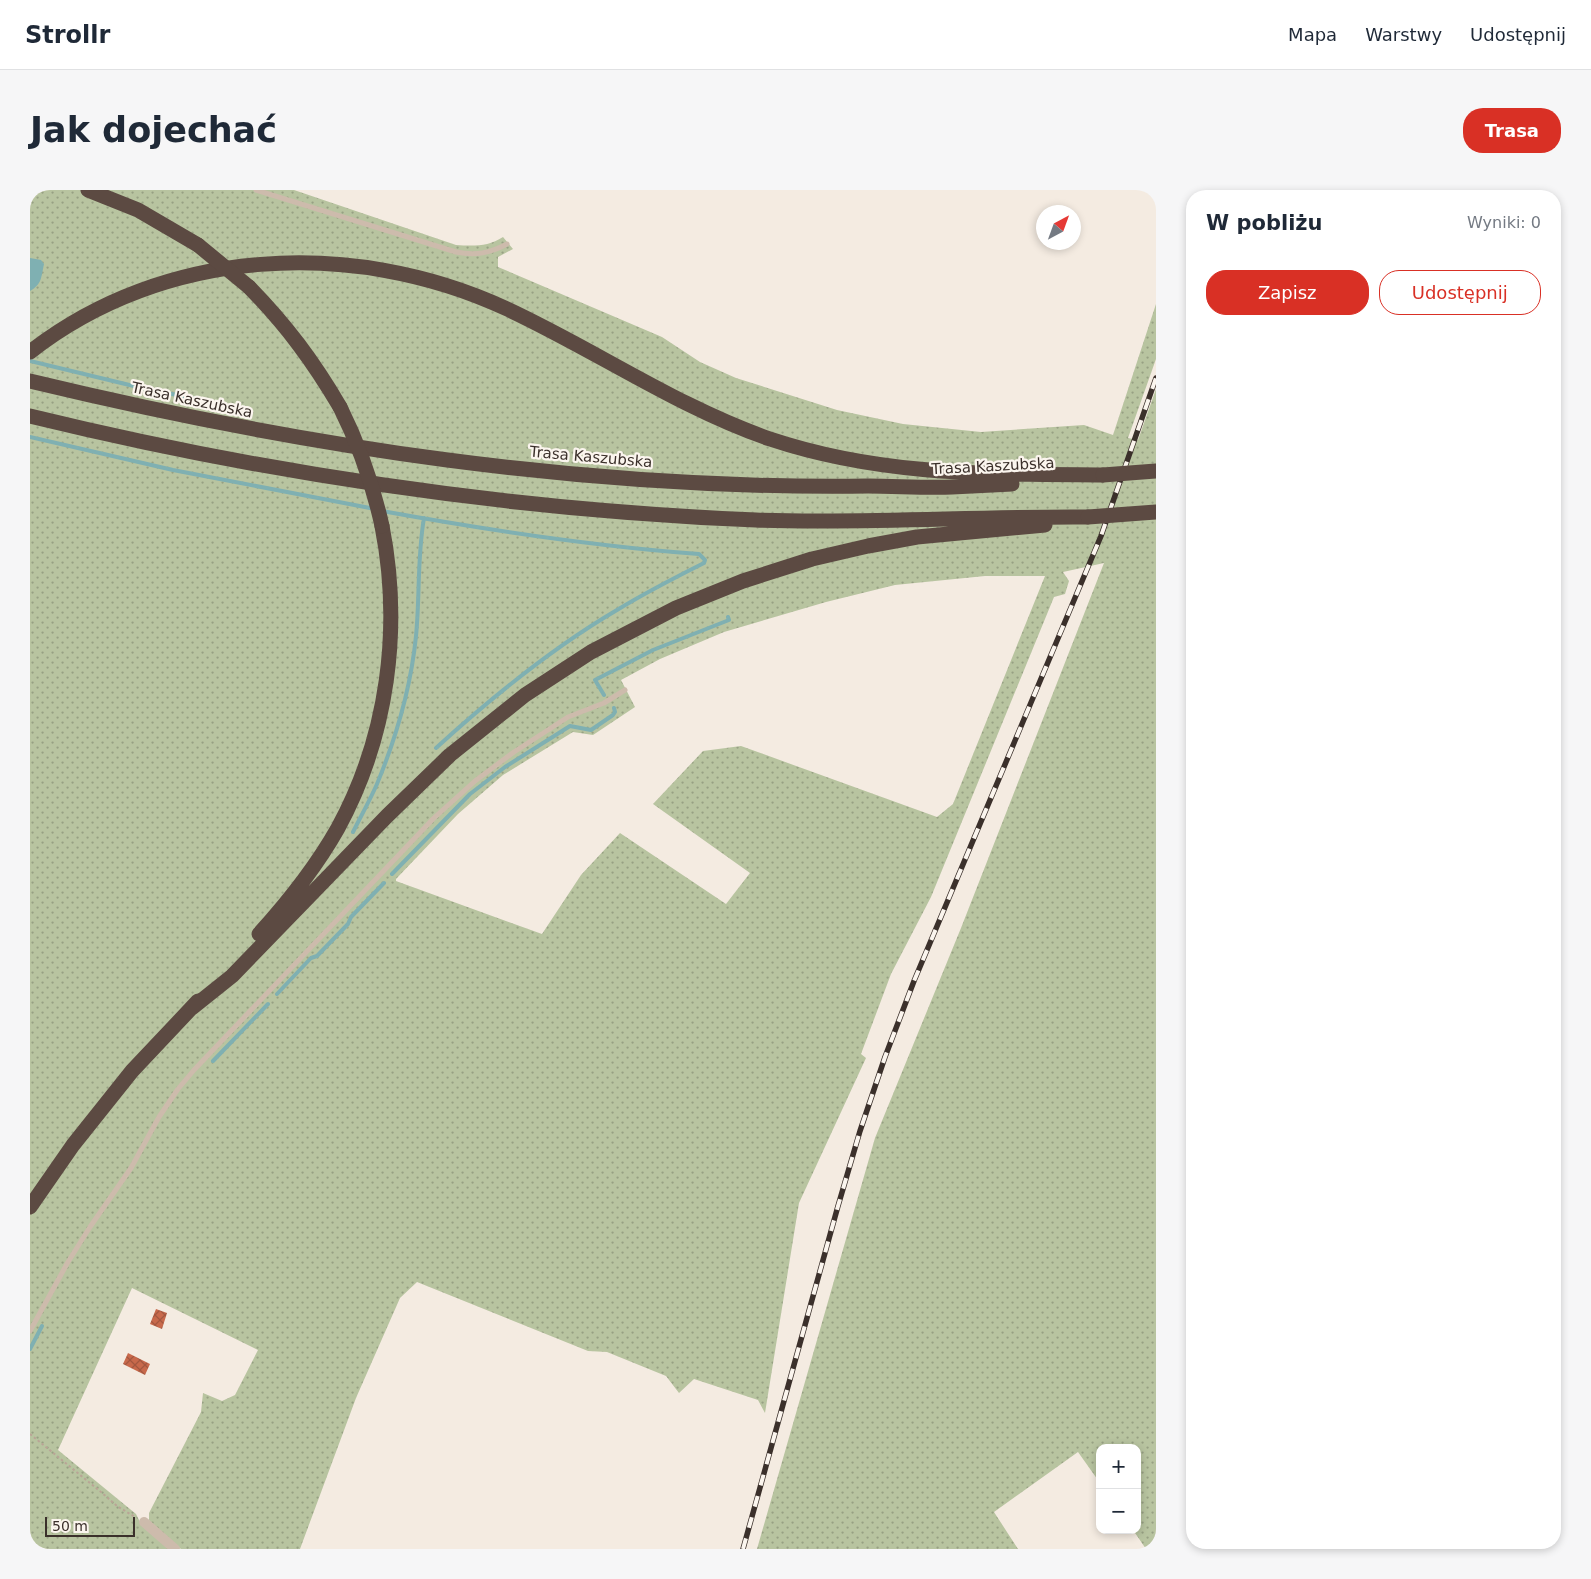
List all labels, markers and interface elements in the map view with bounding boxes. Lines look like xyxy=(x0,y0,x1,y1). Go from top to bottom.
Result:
text: Strollr xyxy=(25,21,110,49)
text: Mapa xyxy=(1288,24,1337,45)
text: Warstwy xyxy=(1365,24,1442,45)
text: Udostępnij xyxy=(1470,24,1566,45)
button: Trasa xyxy=(1463,108,1561,153)
text: Jak dojechać xyxy=(30,110,277,150)
north arrow xyxy=(1036,205,1081,250)
text: W pobliżu xyxy=(1206,211,1323,235)
text: Wyniki: 0 xyxy=(1467,213,1541,232)
button: Zapisz xyxy=(1206,270,1369,315)
button: Udostępnij xyxy=(1379,270,1541,315)
street label: Trasa Kaszubska xyxy=(129,378,254,422)
street label: Trasa Kaszubska xyxy=(528,443,653,471)
street label: Trasa Kaszubska xyxy=(930,454,1055,478)
map controls xyxy=(1096,1444,1141,1534)
button: + xyxy=(1096,1444,1141,1489)
button: − xyxy=(1096,1489,1141,1534)
scale bar xyxy=(45,1514,135,1537)
text: 50 m xyxy=(52,1518,88,1534)

